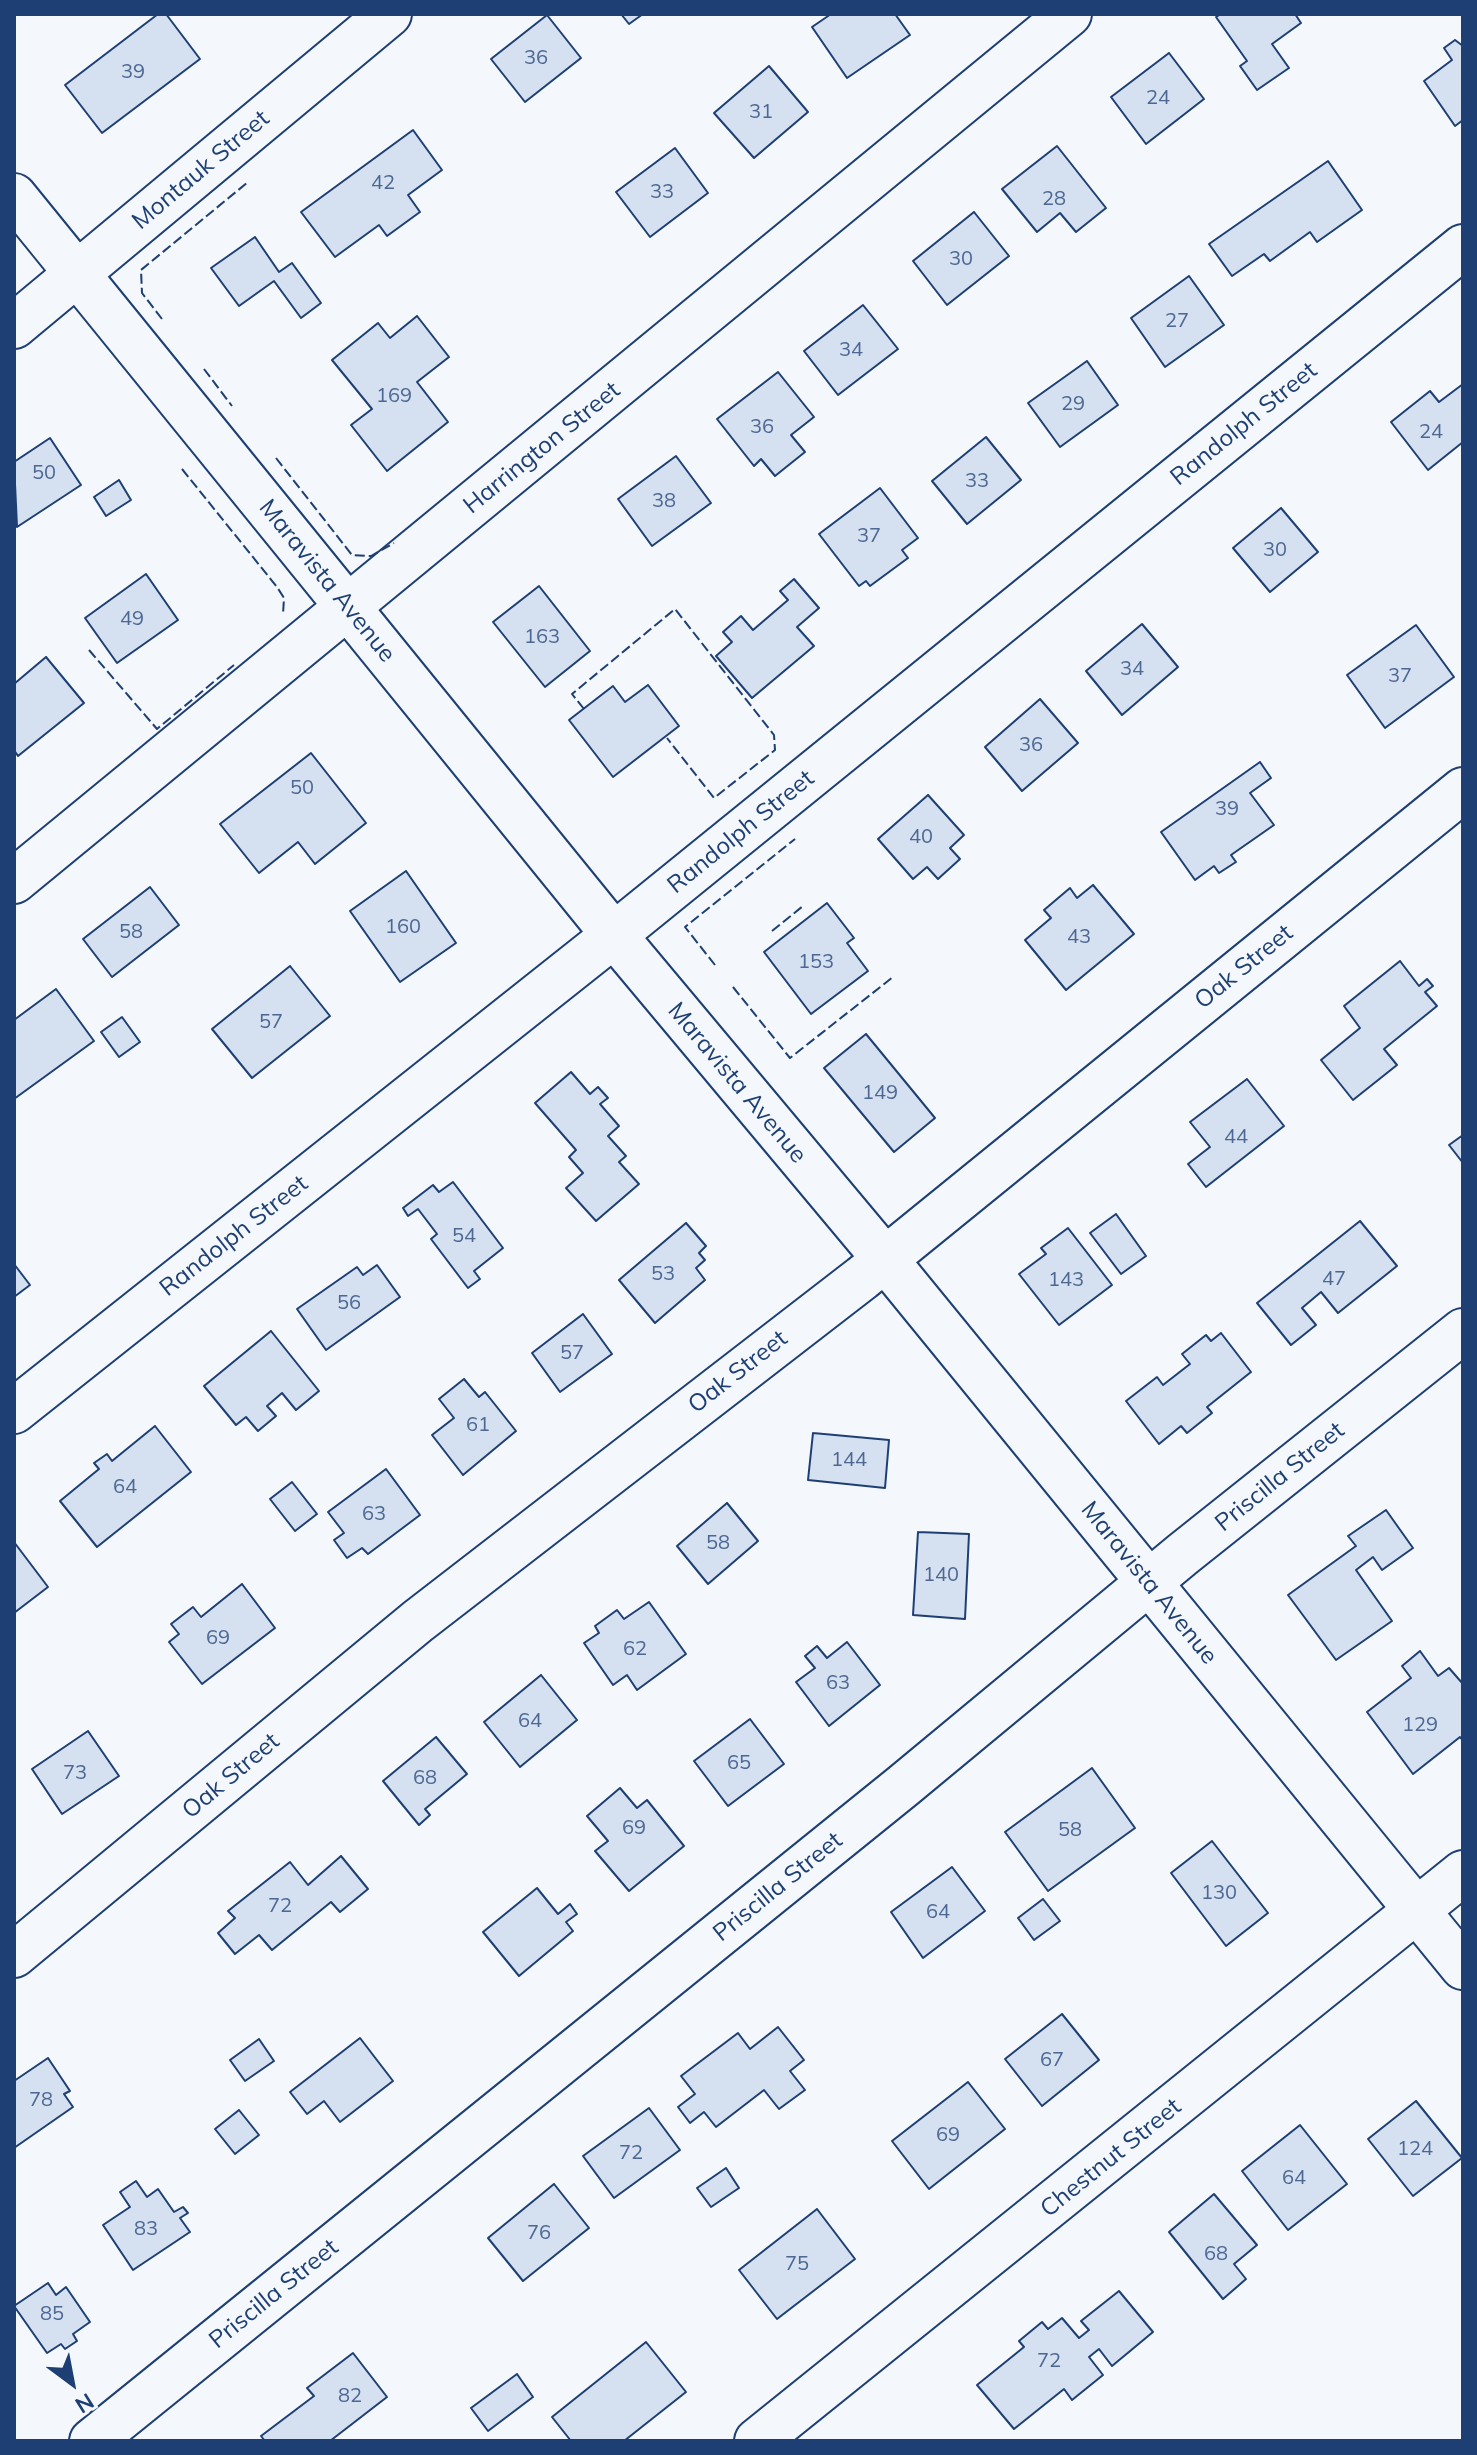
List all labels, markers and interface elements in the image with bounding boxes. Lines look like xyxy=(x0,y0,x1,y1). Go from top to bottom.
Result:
house number: 36 xyxy=(524,46,548,70)
house number: 39 xyxy=(121,60,145,84)
house number: 24 xyxy=(1146,86,1170,110)
house number: 31 xyxy=(749,100,773,124)
street label: Montauk Street xyxy=(127,104,275,236)
house number: 42 xyxy=(371,171,395,195)
house number: 33 xyxy=(650,180,674,204)
house number: 28 xyxy=(1042,187,1066,211)
house number: 30 xyxy=(949,247,973,271)
house number: 27 xyxy=(1165,309,1189,333)
house number: 34 xyxy=(839,338,863,362)
street label: Randolph Street xyxy=(1165,356,1323,492)
street label: Harrington Street xyxy=(458,376,626,520)
house number: 169 xyxy=(376,384,412,408)
house number: 29 xyxy=(1061,392,1085,416)
house number: 36 xyxy=(750,415,774,439)
house number: 24 xyxy=(1419,420,1443,444)
house number: 50 xyxy=(32,461,56,485)
house number: 33 xyxy=(965,469,989,493)
house number: 38 xyxy=(652,489,676,513)
street label: Maravista Avenue xyxy=(253,494,401,668)
house number: 37 xyxy=(857,524,881,548)
house number: 30 xyxy=(1263,538,1287,562)
house number: 49 xyxy=(120,607,144,631)
house number: 163 xyxy=(524,625,560,649)
house number: 34 xyxy=(1120,657,1144,681)
house number: 37 xyxy=(1388,664,1412,688)
house number: 36 xyxy=(1019,733,1043,757)
street label: Randolph Street xyxy=(662,764,820,900)
house number: 50 xyxy=(290,776,314,800)
house number: 39 xyxy=(1215,797,1239,821)
house number: 40 xyxy=(909,825,933,849)
house number: 160 xyxy=(385,915,421,939)
street label: Oak Street xyxy=(1189,919,1299,1015)
house number: 58 xyxy=(119,920,143,944)
house number: 43 xyxy=(1067,925,1091,949)
house number: 153 xyxy=(798,950,834,974)
street label: Maravista Avenue xyxy=(661,997,813,1169)
house number: 57 xyxy=(259,1010,283,1034)
house number: 149 xyxy=(862,1081,898,1105)
house number: 44 xyxy=(1224,1125,1248,1149)
street label: Randolph Street xyxy=(154,1169,314,1303)
house number: 54 xyxy=(452,1224,476,1248)
house number: 53 xyxy=(651,1262,675,1286)
house number: 47 xyxy=(1322,1267,1346,1291)
house number: 143 xyxy=(1048,1268,1084,1292)
house number: 56 xyxy=(337,1291,361,1315)
street label: Oak Street xyxy=(683,1324,793,1420)
house number: 57 xyxy=(560,1341,584,1365)
house number: 61 xyxy=(466,1413,490,1437)
street label: Priscilla Street xyxy=(1210,1416,1350,1538)
house number: 144 xyxy=(831,1448,867,1472)
house number: 64 xyxy=(113,1475,137,1499)
street label: Maravista Avenue xyxy=(1075,1496,1223,1670)
house number: 63 xyxy=(362,1502,386,1526)
house number: 58 xyxy=(706,1531,730,1555)
house number: 140 xyxy=(923,1563,959,1587)
house number: 69 xyxy=(206,1626,230,1650)
house number: 62 xyxy=(623,1637,647,1661)
house number: 63 xyxy=(826,1671,850,1695)
house number: 64 xyxy=(518,1709,542,1733)
house number: 129 xyxy=(1402,1713,1438,1737)
street label: Oak Street xyxy=(177,1727,285,1825)
house number: 65 xyxy=(727,1751,751,1775)
house number: 73 xyxy=(63,1761,87,1785)
house number: 68 xyxy=(413,1766,437,1790)
house number: 69 xyxy=(622,1816,646,1840)
house number: 58 xyxy=(1058,1818,1082,1842)
street label: Priscilla Street xyxy=(708,1826,848,1948)
house number: 130 xyxy=(1201,1881,1237,1905)
house number: 72 xyxy=(268,1894,292,1918)
house number: 64 xyxy=(926,1900,950,1924)
house number: 67 xyxy=(1040,2048,1064,2072)
house number: 78 xyxy=(29,2088,53,2112)
street label: Chestnut Street xyxy=(1035,2092,1187,2224)
house number: 69 xyxy=(936,2123,960,2147)
house number: 124 xyxy=(1397,2137,1433,2161)
house number: 72 xyxy=(619,2141,643,2165)
house number: 64 xyxy=(1282,2166,1306,2190)
house number: 83 xyxy=(134,2217,158,2241)
house number: 76 xyxy=(527,2221,551,2245)
street label: Priscilla Street xyxy=(204,2233,344,2355)
house number: 68 xyxy=(1204,2242,1228,2266)
house number: 75 xyxy=(785,2252,809,2276)
house number: 85 xyxy=(40,2302,64,2326)
north arrow xyxy=(32,2343,112,2423)
house number: 72 xyxy=(1037,2349,1061,2373)
house number: 82 xyxy=(338,2384,362,2408)
text: N xyxy=(70,2387,99,2420)

